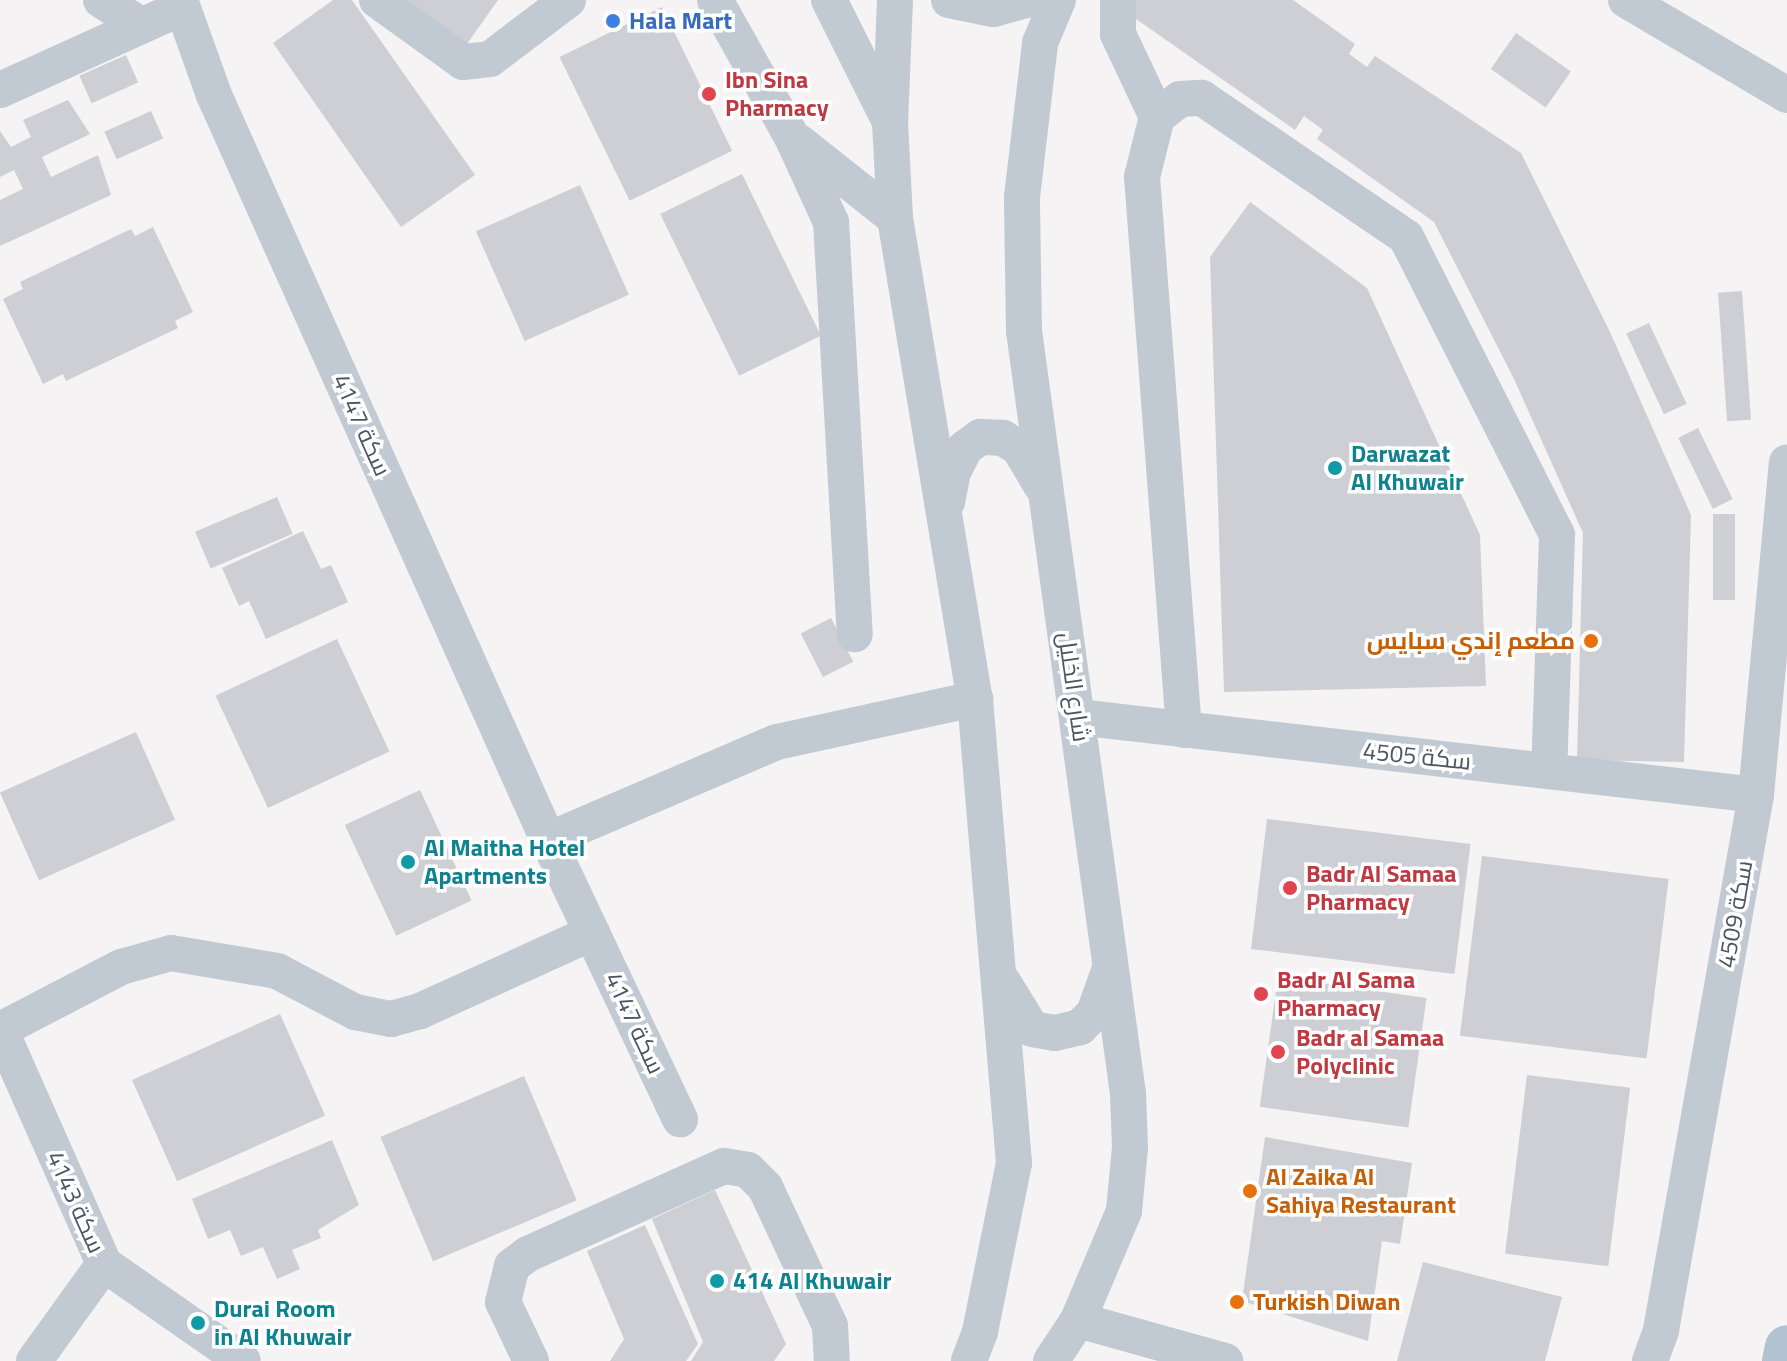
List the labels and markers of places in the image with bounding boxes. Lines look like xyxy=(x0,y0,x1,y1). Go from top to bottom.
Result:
place label: Hala Mart xyxy=(629,7,732,35)
marker: Hala Mart xyxy=(604,12,622,30)
place label: Ibn Sina Pharmacy xyxy=(725,66,829,122)
marker: Ibn Sina Pharmacy xyxy=(700,85,718,103)
place label: Darwazat Al Khuwair xyxy=(1351,440,1464,496)
marker: Darwazat Al Khuwair xyxy=(1326,459,1344,477)
place label: مطعم إندي سبايس xyxy=(1367,627,1575,655)
marker: مطعم إندي سبايس xyxy=(1582,632,1600,650)
place label: Al Maitha Hotel Apartments xyxy=(424,834,585,890)
marker: Al Maitha Hotel Apartments xyxy=(399,853,417,871)
place label: Badr Al Samaa Pharmacy xyxy=(1306,860,1456,916)
marker: Badr Al Samaa Pharmacy xyxy=(1281,879,1299,897)
place label: Badr Al Sama Pharmacy xyxy=(1277,966,1415,1022)
marker: Badr Al Sama Pharmacy xyxy=(1252,985,1270,1003)
place label: Badr al Samaa Polyclinic xyxy=(1296,1024,1444,1080)
marker: Badr al Samaa Polyclinic xyxy=(1267,1041,1289,1063)
place label: Al Zaika Al Sahiya Restaurant xyxy=(1266,1163,1456,1219)
marker: Al Zaika Al Sahiya Restaurant xyxy=(1241,1182,1259,1200)
place label: 414 Al Khuwair xyxy=(733,1267,891,1295)
marker: 414 Al Khuwair xyxy=(708,1272,726,1290)
place label: Turkish Diwan xyxy=(1253,1288,1401,1316)
marker: Turkish Diwan xyxy=(1228,1293,1246,1311)
place label: Durai Room in Al Khuwair xyxy=(214,1295,352,1351)
marker: Durai Room in Al Khuwair xyxy=(189,1314,207,1332)

